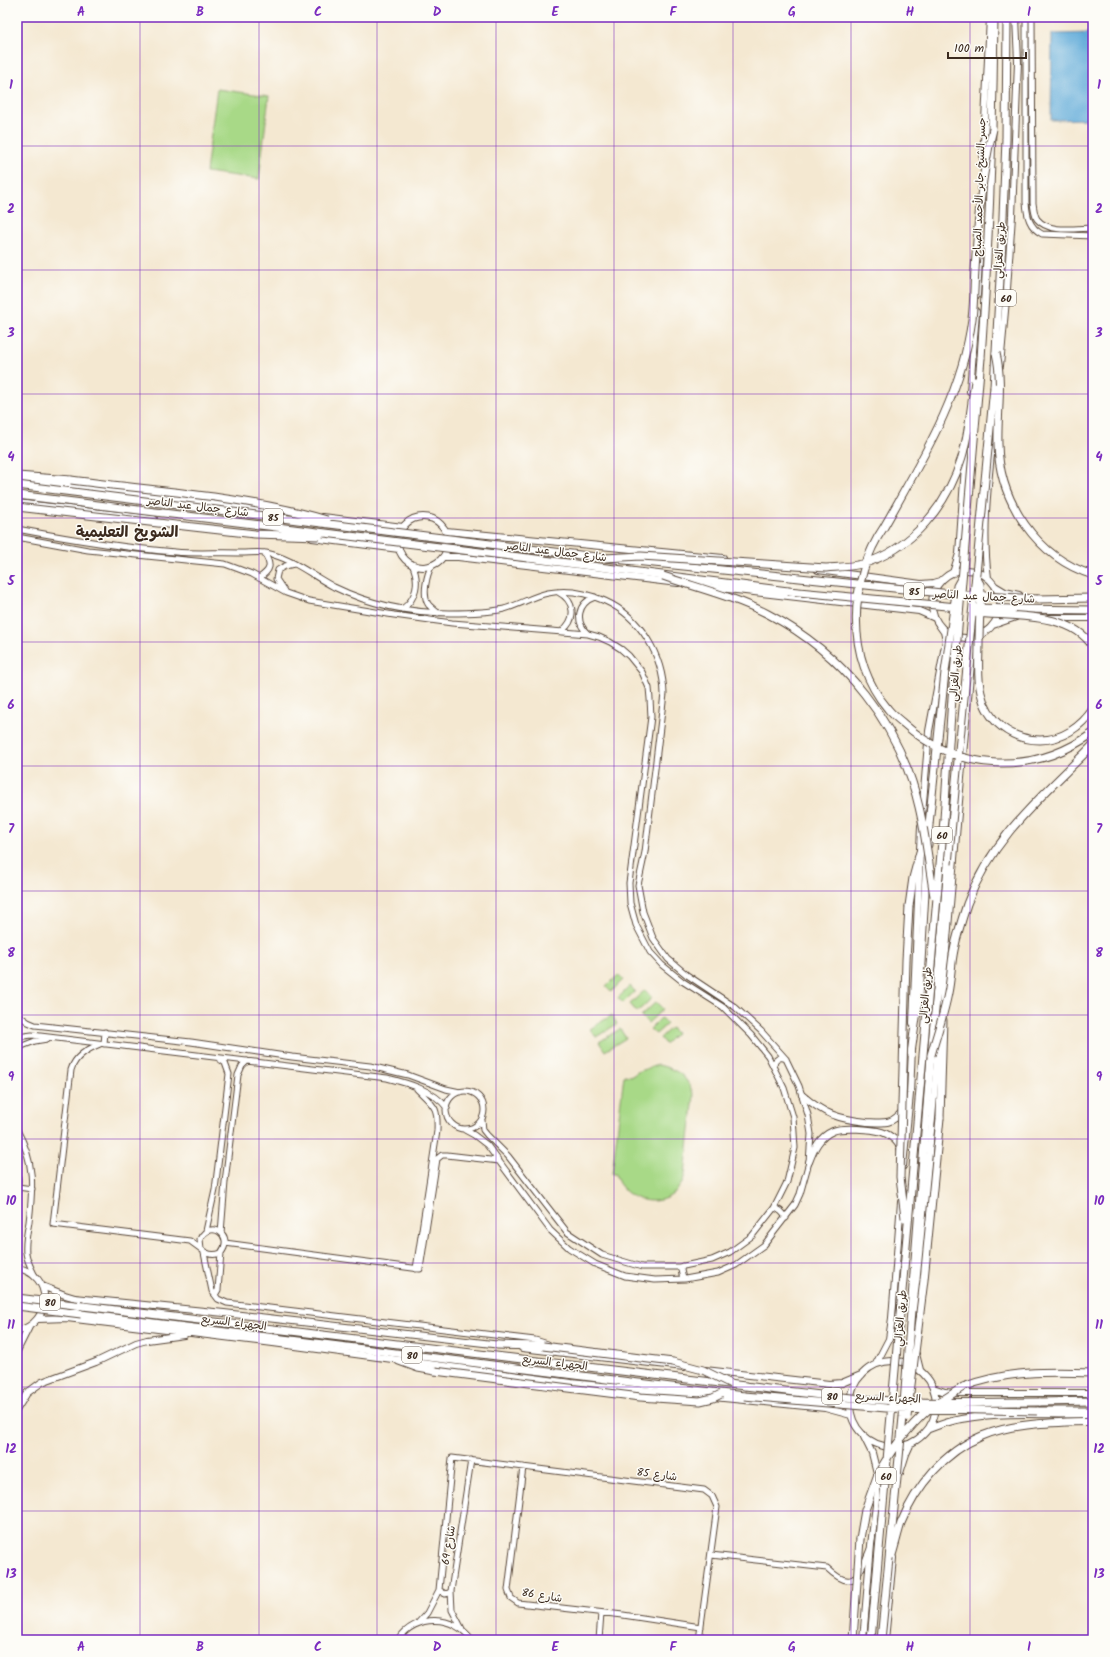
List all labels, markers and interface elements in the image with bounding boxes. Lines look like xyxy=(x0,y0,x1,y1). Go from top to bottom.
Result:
text: A xyxy=(77,2,85,23)
text: B xyxy=(196,2,204,23)
text: C xyxy=(314,2,322,23)
text: D xyxy=(433,2,442,23)
text: E xyxy=(551,2,559,23)
text: F xyxy=(669,2,677,23)
text: G xyxy=(788,2,796,23)
text: H xyxy=(906,2,915,23)
text: I xyxy=(1027,2,1031,23)
scale bar xyxy=(948,34,1026,60)
text: 100 m xyxy=(954,39,985,58)
text: 1 xyxy=(9,75,13,96)
text: 1 xyxy=(1097,75,1101,96)
street label: جسر الشيخ جابر الأحمد الصباح xyxy=(969,117,991,257)
text: 2 xyxy=(7,199,15,220)
text: 2 xyxy=(1095,199,1103,220)
street label: طريق الغزالي xyxy=(989,221,1012,279)
road number: 60 xyxy=(996,290,1016,306)
text: 3 xyxy=(6,323,15,344)
text: 3 xyxy=(1094,323,1103,344)
text: 4 xyxy=(7,447,15,468)
text: 4 xyxy=(1095,447,1103,468)
street label: شارع جمال عبد الناصر xyxy=(145,492,250,522)
road number: 85 xyxy=(263,509,283,525)
district label: الشويخ التعليمية xyxy=(76,521,178,545)
street label: شارع جمال عبد الناصر xyxy=(503,537,608,567)
text: 5 xyxy=(7,571,16,592)
text: 5 xyxy=(1095,571,1104,592)
road number: 85 xyxy=(904,583,924,599)
street label: شارع جمال عبد الناصر xyxy=(931,585,1035,609)
street label: طريق الغزالي xyxy=(945,644,968,702)
text: 6 xyxy=(7,695,15,716)
text: 6 xyxy=(1095,695,1103,716)
text: 7 xyxy=(8,819,15,840)
text: 7 xyxy=(1096,819,1103,840)
road number: 60 xyxy=(932,827,952,843)
text: 8 xyxy=(7,943,15,964)
text: 8 xyxy=(1095,943,1103,964)
street label: طريق الغزالي xyxy=(915,966,938,1024)
text: 9 xyxy=(8,1067,15,1088)
text: 9 xyxy=(1096,1067,1103,1088)
text: 10 xyxy=(6,1191,17,1212)
text: 10 xyxy=(1094,1191,1105,1212)
street label: طريق الغزالي xyxy=(890,1289,913,1347)
road number: 80 xyxy=(40,1294,60,1310)
street label: الجهراء السريع xyxy=(200,1310,268,1336)
text: 11 xyxy=(7,1315,15,1336)
text: 11 xyxy=(1095,1315,1103,1336)
road number: 80 xyxy=(402,1347,422,1363)
street label: الجهراء السريع xyxy=(521,1350,589,1376)
street label: الجهراء السريع xyxy=(855,1387,921,1409)
road number: 80 xyxy=(822,1388,842,1404)
text: 12 xyxy=(5,1439,17,1460)
text: 12 xyxy=(1093,1439,1105,1460)
street label: شارع 85 xyxy=(636,1464,678,1486)
road number: 60 xyxy=(876,1468,896,1484)
street label: شارع 69 xyxy=(437,1524,461,1566)
text: 13 xyxy=(5,1564,17,1585)
text: 13 xyxy=(1093,1564,1105,1585)
street label: شارع 86 xyxy=(520,1584,563,1608)
text: A xyxy=(77,1637,85,1657)
text: B xyxy=(196,1637,204,1657)
text: C xyxy=(314,1637,322,1657)
text: D xyxy=(433,1637,442,1657)
text: E xyxy=(551,1637,559,1657)
text: F xyxy=(669,1637,677,1657)
text: G xyxy=(788,1637,796,1657)
text: H xyxy=(906,1637,915,1657)
text: I xyxy=(1027,1637,1031,1657)

